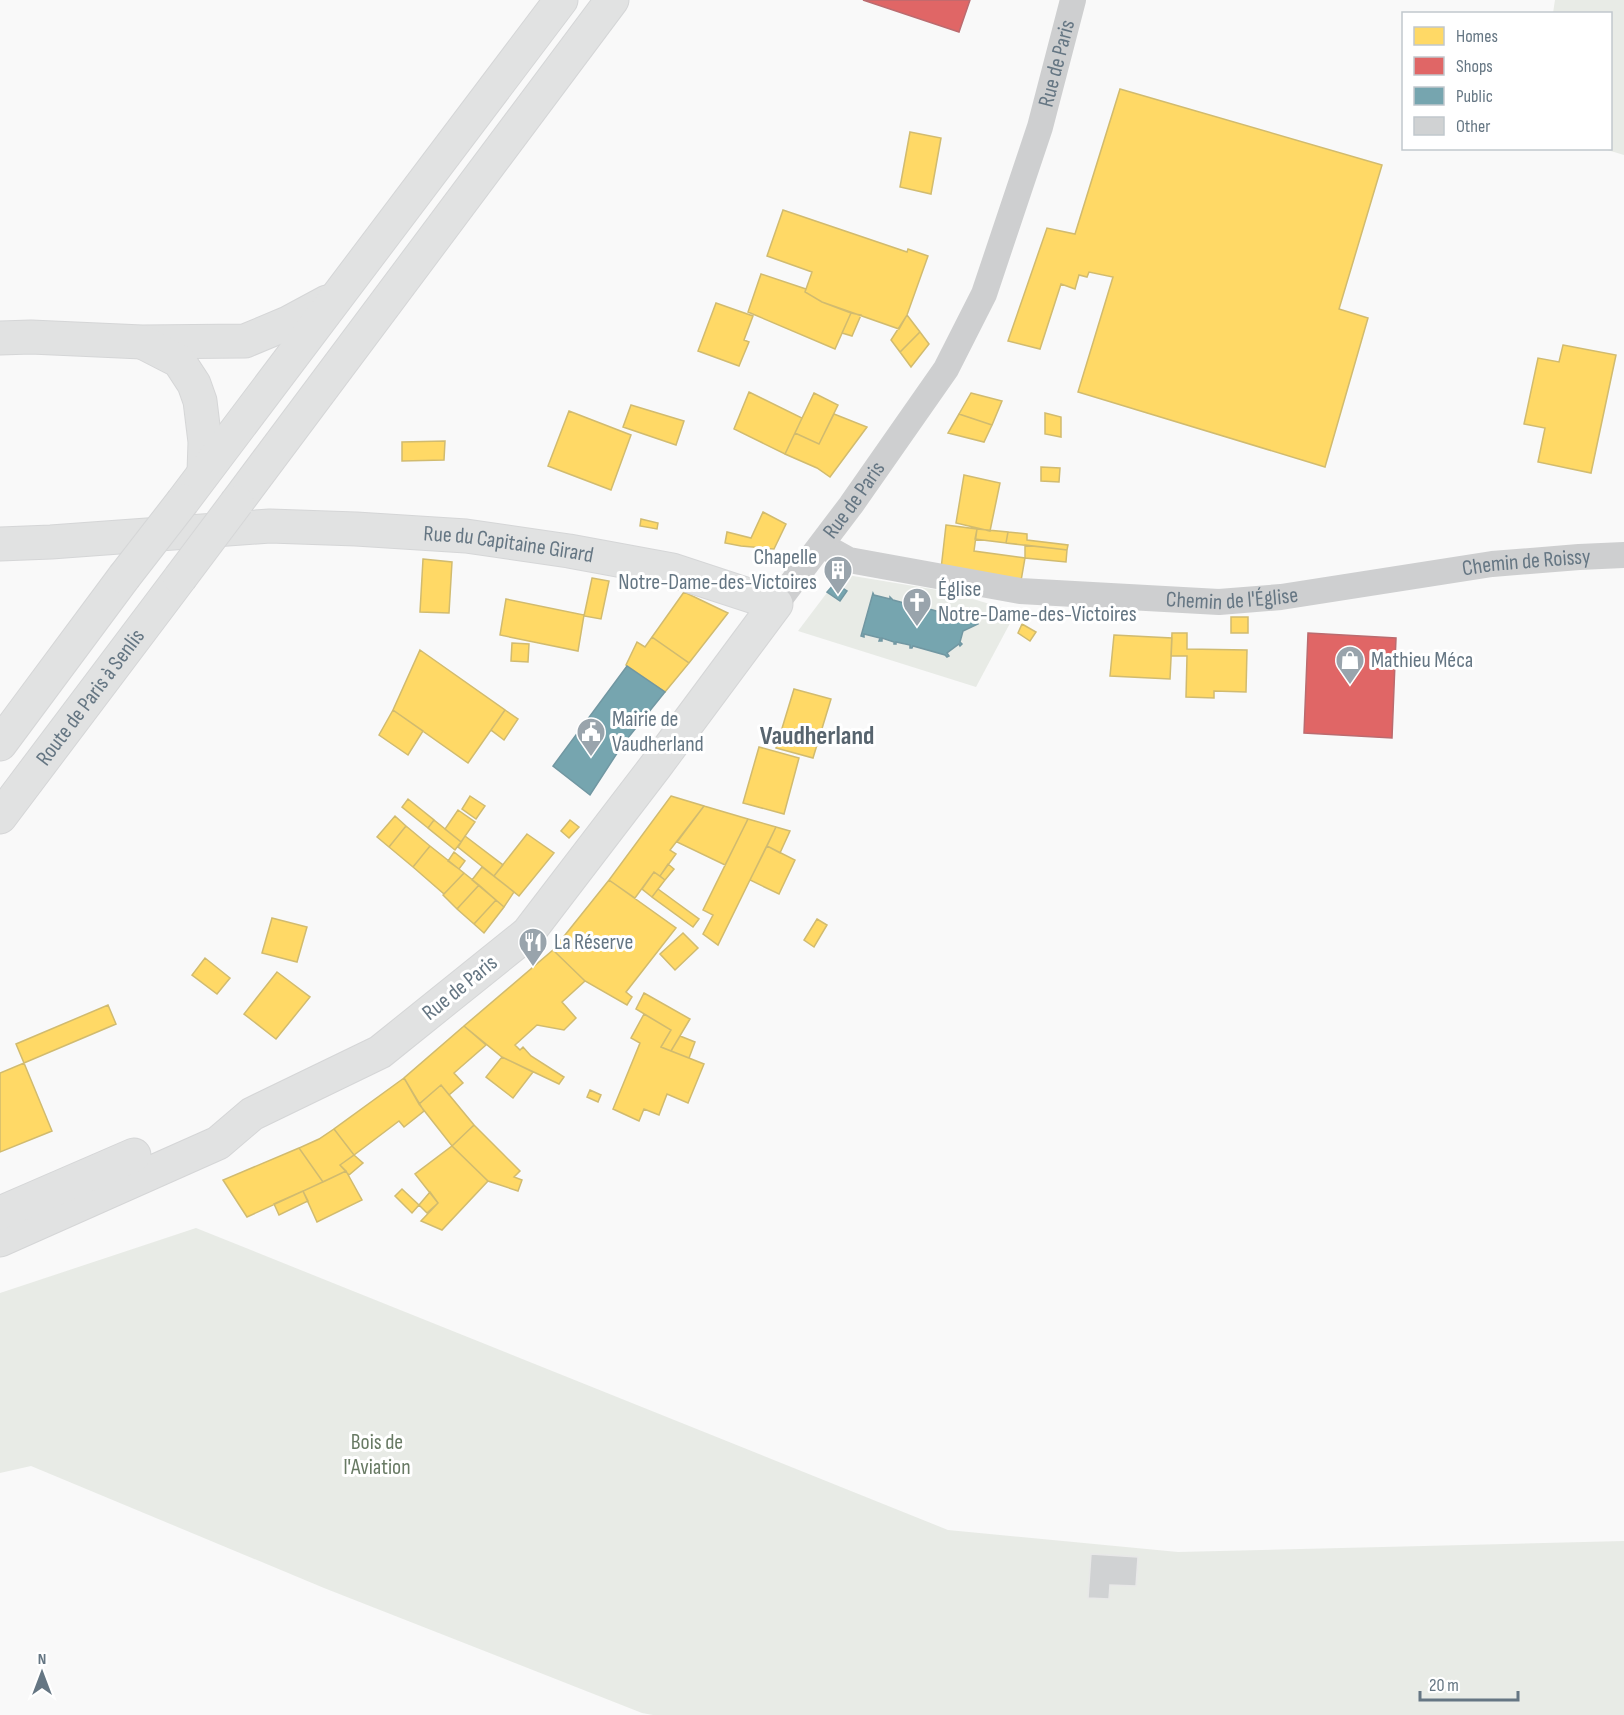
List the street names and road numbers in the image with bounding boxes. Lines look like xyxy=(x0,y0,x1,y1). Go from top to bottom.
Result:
street label: Rue de Paris xyxy=(1032,17,1081,110)
street label: Rue de Paris xyxy=(817,456,891,544)
street label: Rue du Capitaine Girard xyxy=(423,520,596,569)
street label: Chemin de Roissy xyxy=(1460,543,1591,582)
street label: Chemin de l'Église xyxy=(1165,581,1300,616)
street label: Route de Paris à Senlis xyxy=(30,623,150,771)
street label: Rue de Paris xyxy=(417,949,503,1026)

